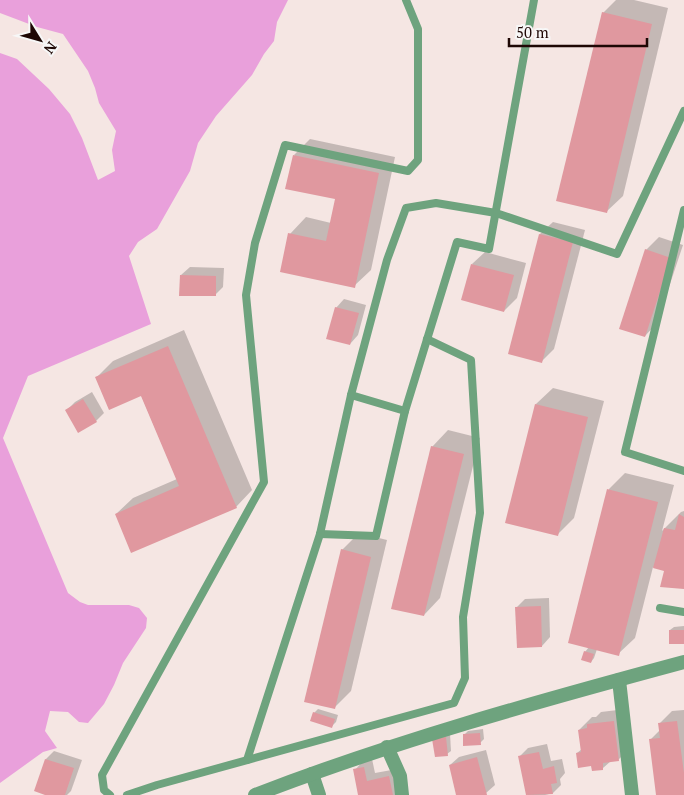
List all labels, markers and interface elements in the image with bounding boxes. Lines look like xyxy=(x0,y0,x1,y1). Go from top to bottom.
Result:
north arrow xyxy=(15,15,65,65)
scale bar xyxy=(509,15,646,47)
text: 50 m xyxy=(516,22,549,42)
text: N xyxy=(40,38,62,58)

